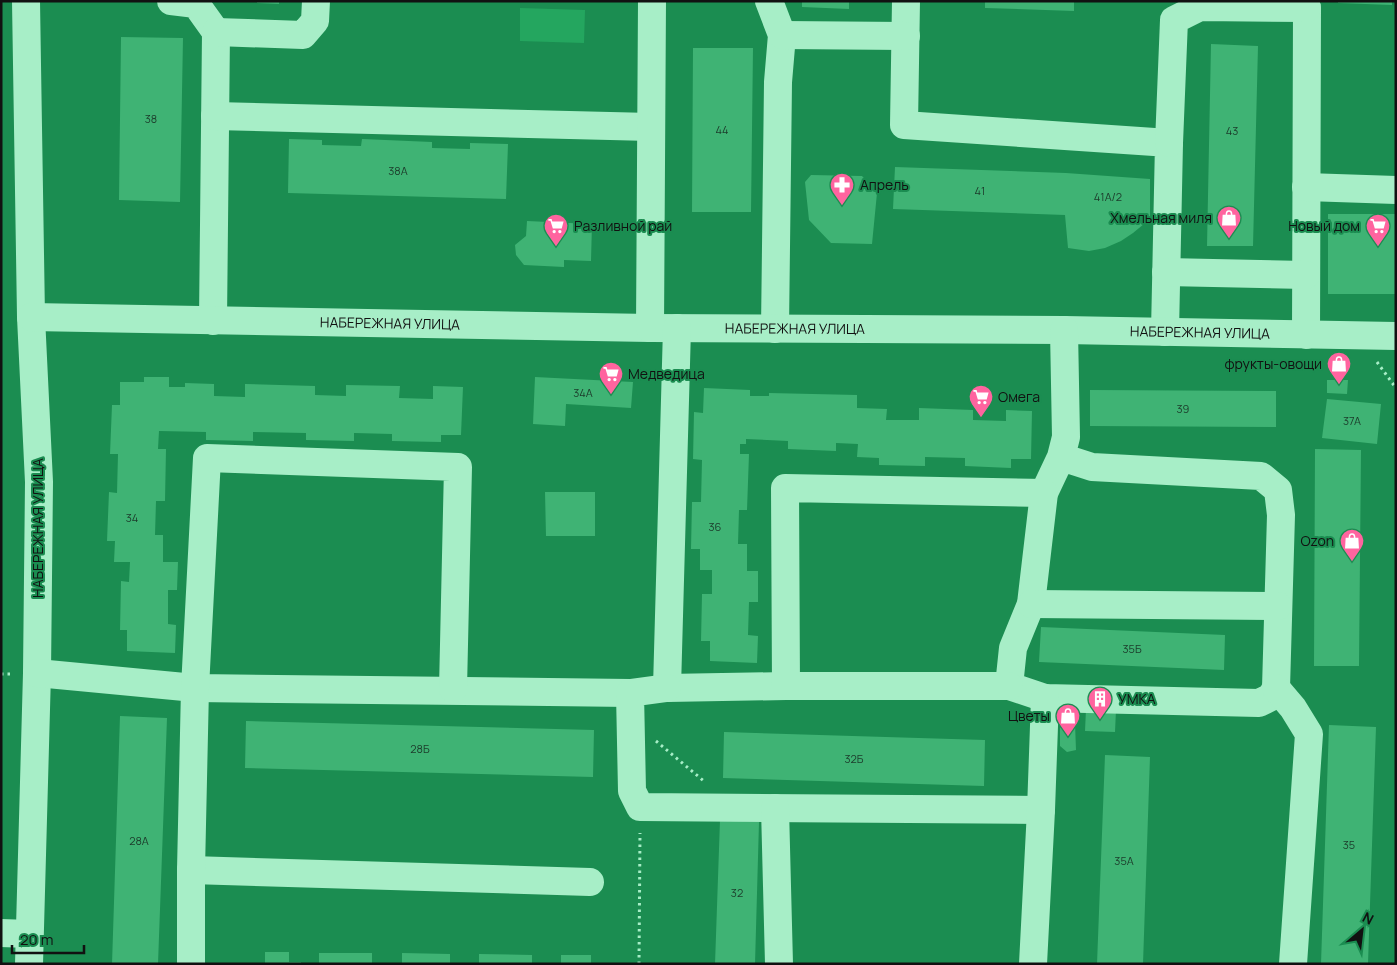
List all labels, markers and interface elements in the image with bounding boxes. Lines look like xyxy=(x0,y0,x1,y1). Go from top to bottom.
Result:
house number: 38 xyxy=(145,111,157,126)
house number: 44 xyxy=(715,122,729,137)
house number: 43 xyxy=(1226,123,1238,138)
house number: 38А xyxy=(388,163,408,178)
pharmacy icon: Апрель xyxy=(829,172,855,206)
place label: Апрель xyxy=(860,175,909,194)
house number: 41 xyxy=(975,183,985,198)
house number: 41А/2 xyxy=(1094,189,1122,204)
shop icon: Хмельная миля xyxy=(1216,205,1242,239)
place label: Хмельная миля xyxy=(1110,208,1212,227)
supermarket icon: Разливной рай xyxy=(543,213,569,247)
supermarket icon: Новый дом xyxy=(1365,213,1391,247)
place label: Разливной рай xyxy=(574,216,672,235)
place label: Новый дом xyxy=(1288,216,1360,235)
street label: НАБЕРЕЖНАЯ УЛИЦА xyxy=(320,312,460,334)
street label: НАБЕРЕЖНАЯ УЛИЦА xyxy=(725,318,865,338)
street label: НАБЕРЕЖНАЯ УЛИЦА xyxy=(1130,321,1270,343)
shop icon: фрукты-овощи xyxy=(1326,351,1352,385)
place label: фрукты-овощи xyxy=(1224,354,1322,373)
supermarket icon: Медведица xyxy=(598,361,624,395)
place label: Медведица xyxy=(628,364,705,383)
supermarket icon: Омега xyxy=(968,384,994,418)
house number: 34А xyxy=(573,385,593,400)
place label: Омега xyxy=(998,387,1040,406)
house number: 39 xyxy=(1177,401,1190,416)
house number: 37А xyxy=(1343,413,1361,428)
street label: НАБЕРЕЖНАЯ УЛИЦА xyxy=(28,458,47,598)
house number: 34 xyxy=(126,510,138,525)
house number: 36 xyxy=(709,519,722,534)
shop icon: Ozon xyxy=(1339,528,1365,562)
place label: Ozon xyxy=(1300,531,1334,550)
house number: 35Б xyxy=(1122,641,1142,656)
building icon: УМКА xyxy=(1087,686,1113,720)
place label: УМКА xyxy=(1118,689,1156,708)
shop icon: Цветы xyxy=(1055,703,1081,737)
place label: Цветы xyxy=(1008,706,1050,725)
house number: 28Б xyxy=(410,741,430,756)
house number: 32Б xyxy=(845,751,864,766)
house number: 28А xyxy=(129,833,149,848)
house number: 35 xyxy=(1343,837,1355,852)
house number: 35А xyxy=(1114,853,1134,868)
house number: 32 xyxy=(731,885,743,900)
north arrow xyxy=(1337,905,1387,955)
text: N xyxy=(1359,907,1377,929)
scale bar xyxy=(12,922,85,954)
text: 20 m xyxy=(20,929,53,950)

